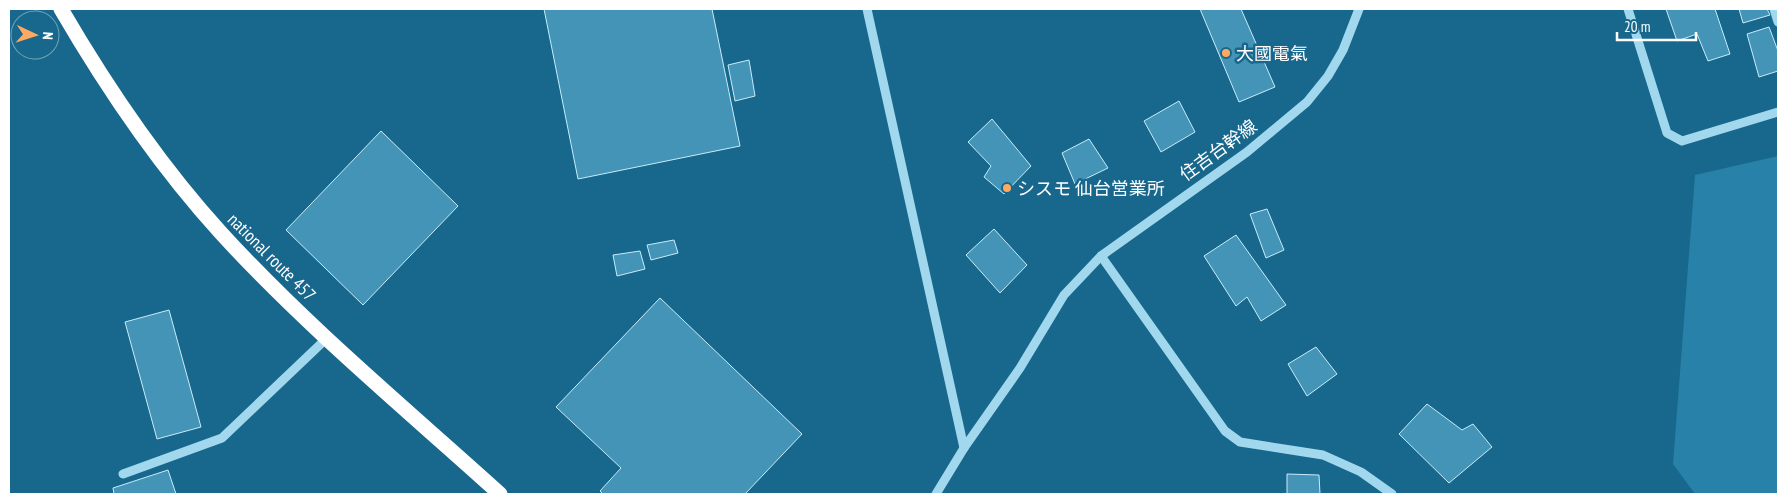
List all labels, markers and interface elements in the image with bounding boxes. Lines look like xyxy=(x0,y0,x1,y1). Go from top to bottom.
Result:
north arrow xyxy=(10,10,60,60)
scale bar xyxy=(1617,10,1696,42)
text: 20 m xyxy=(1624,17,1650,36)
text: N xyxy=(39,32,57,40)
place label: 大國電氣 xyxy=(1236,42,1308,65)
marker: 大國電氣 xyxy=(1220,47,1232,59)
street label: 住吉台幹線 xyxy=(1175,114,1261,186)
place label: シスモ 仙台営業所 xyxy=(1017,177,1165,200)
marker: シスモ 仙台営業所 xyxy=(1001,182,1013,194)
street label: national route 457 xyxy=(223,208,321,306)

